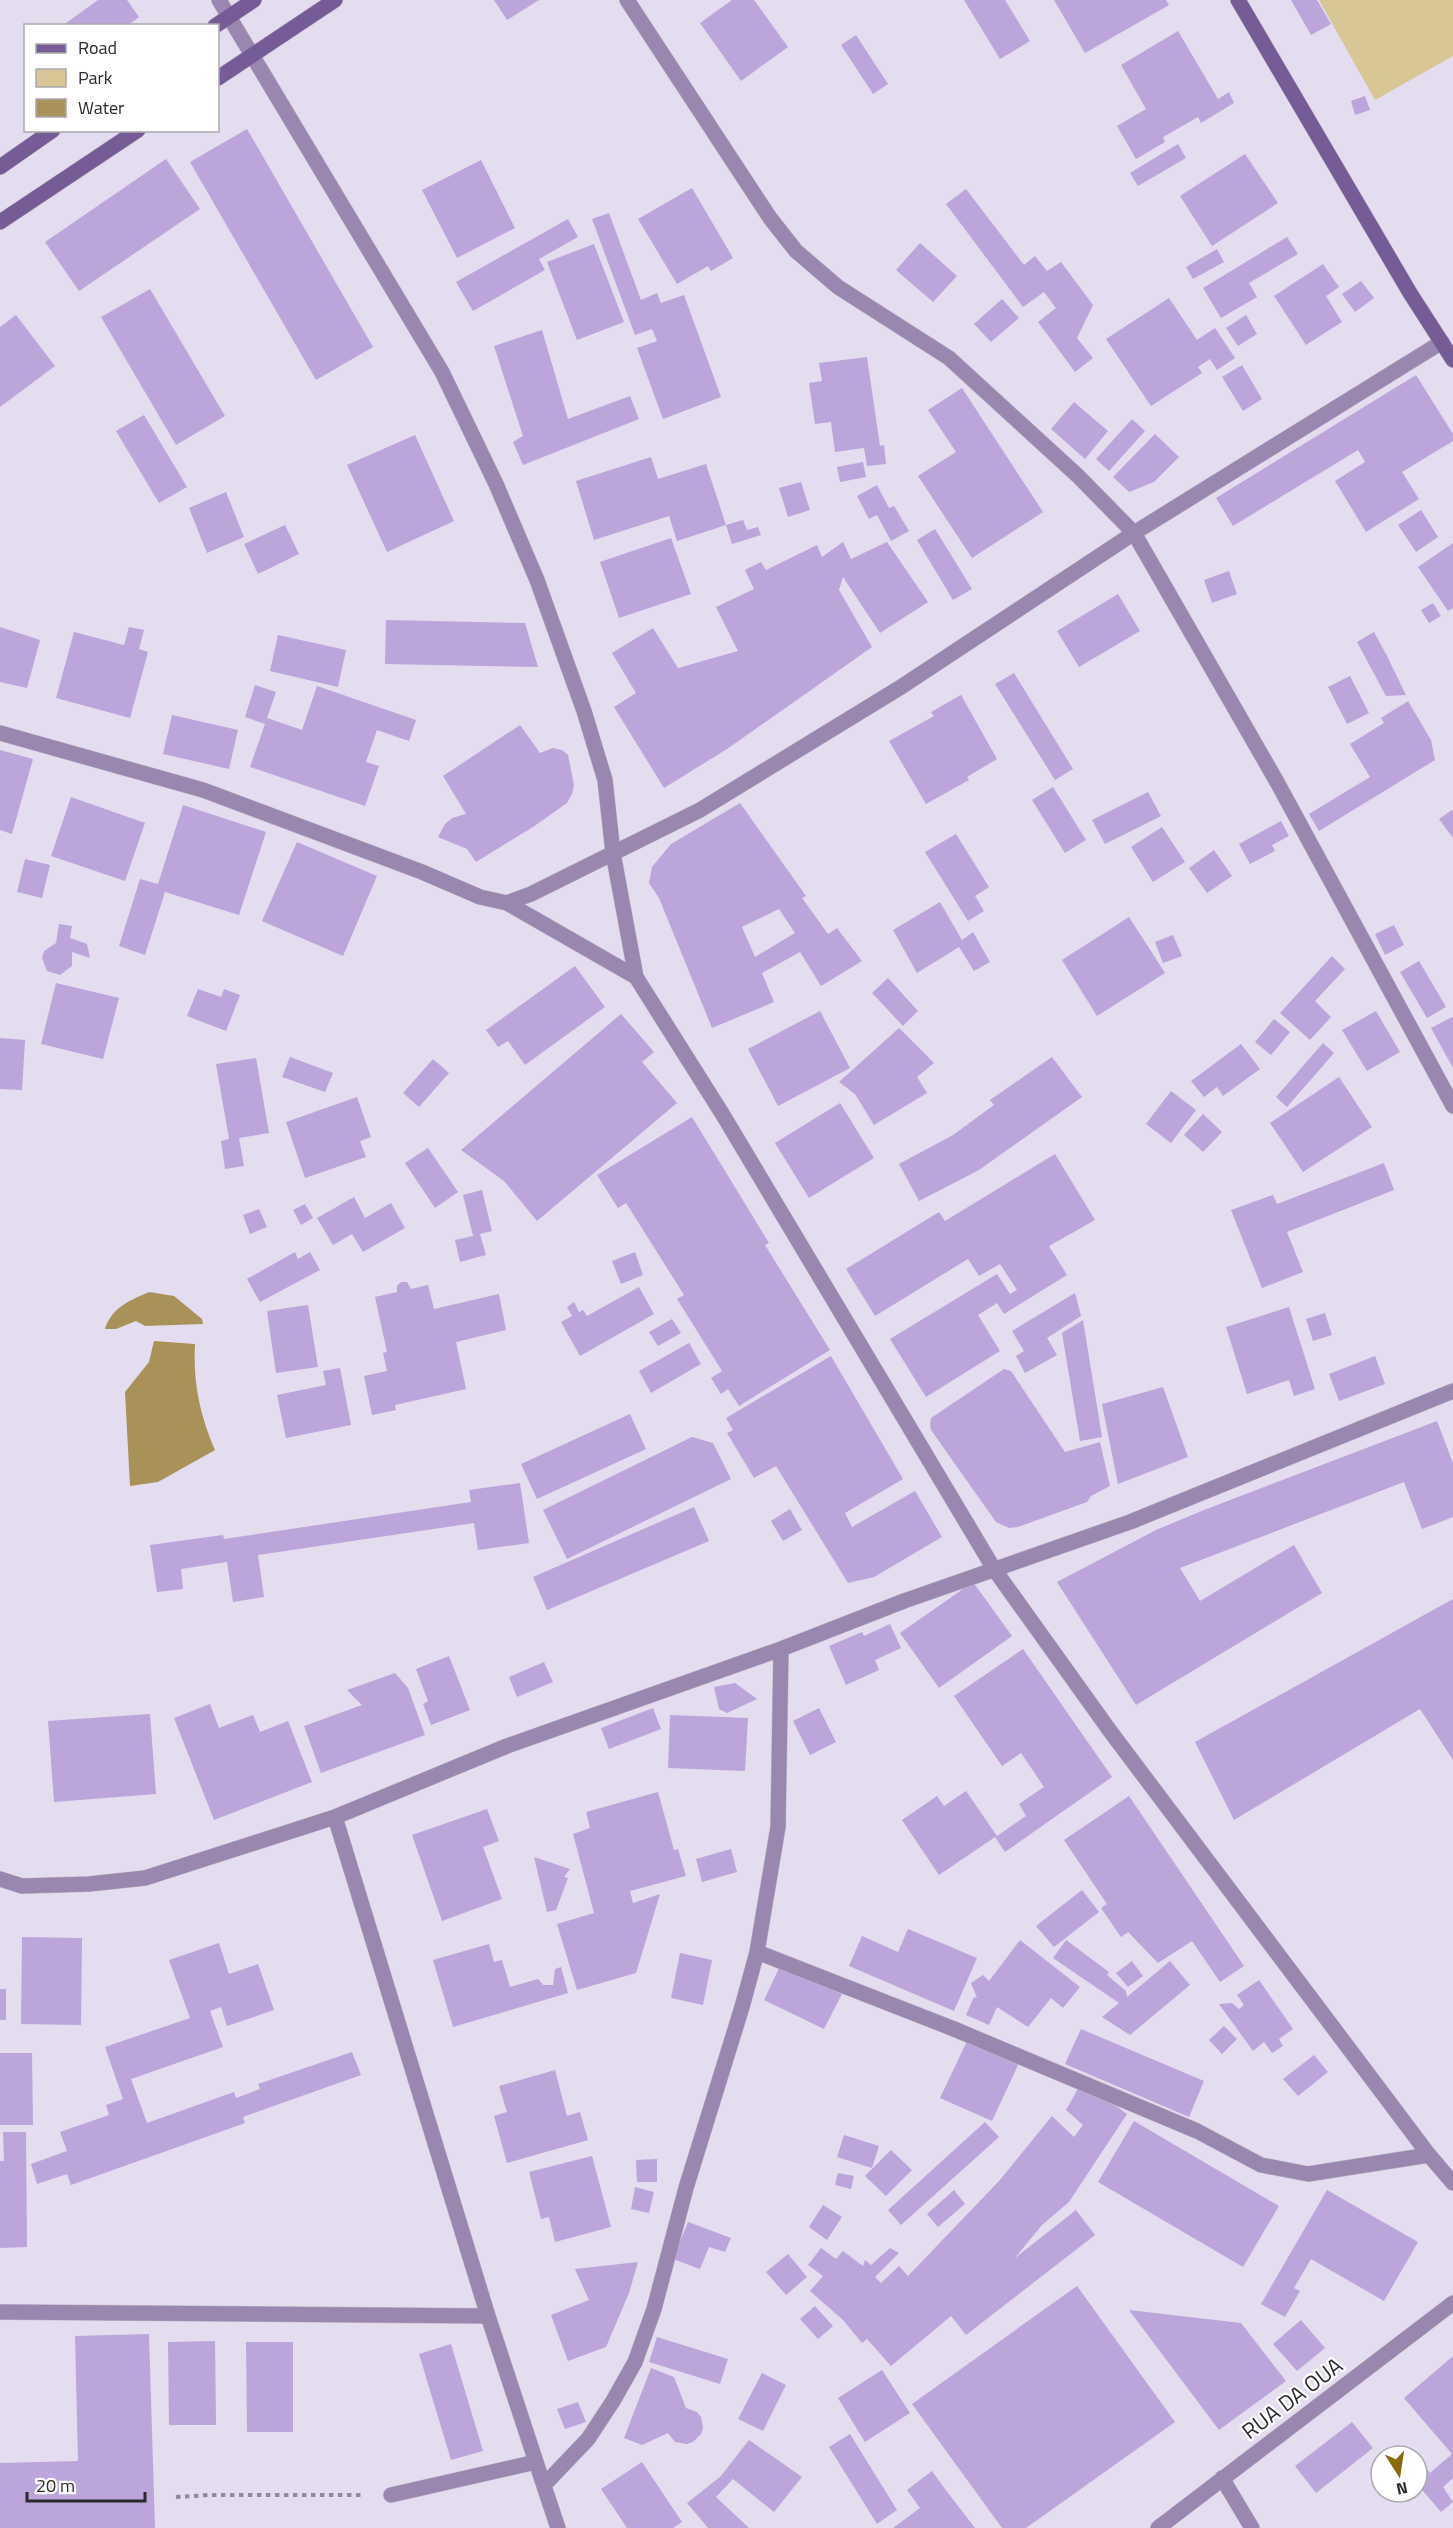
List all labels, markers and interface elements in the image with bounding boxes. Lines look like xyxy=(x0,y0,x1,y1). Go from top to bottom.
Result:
legend xyxy=(24,24,219,132)
text: Road xyxy=(78,34,117,61)
text: Park xyxy=(78,64,113,91)
text: Water xyxy=(78,94,124,121)
street label: RUA DA OUA xyxy=(1234,2349,1350,2447)
north arrow xyxy=(1369,2444,1429,2504)
scale bar xyxy=(27,2465,146,2503)
text: 20 m xyxy=(36,2472,75,2499)
text: N xyxy=(1394,2476,1410,2502)

